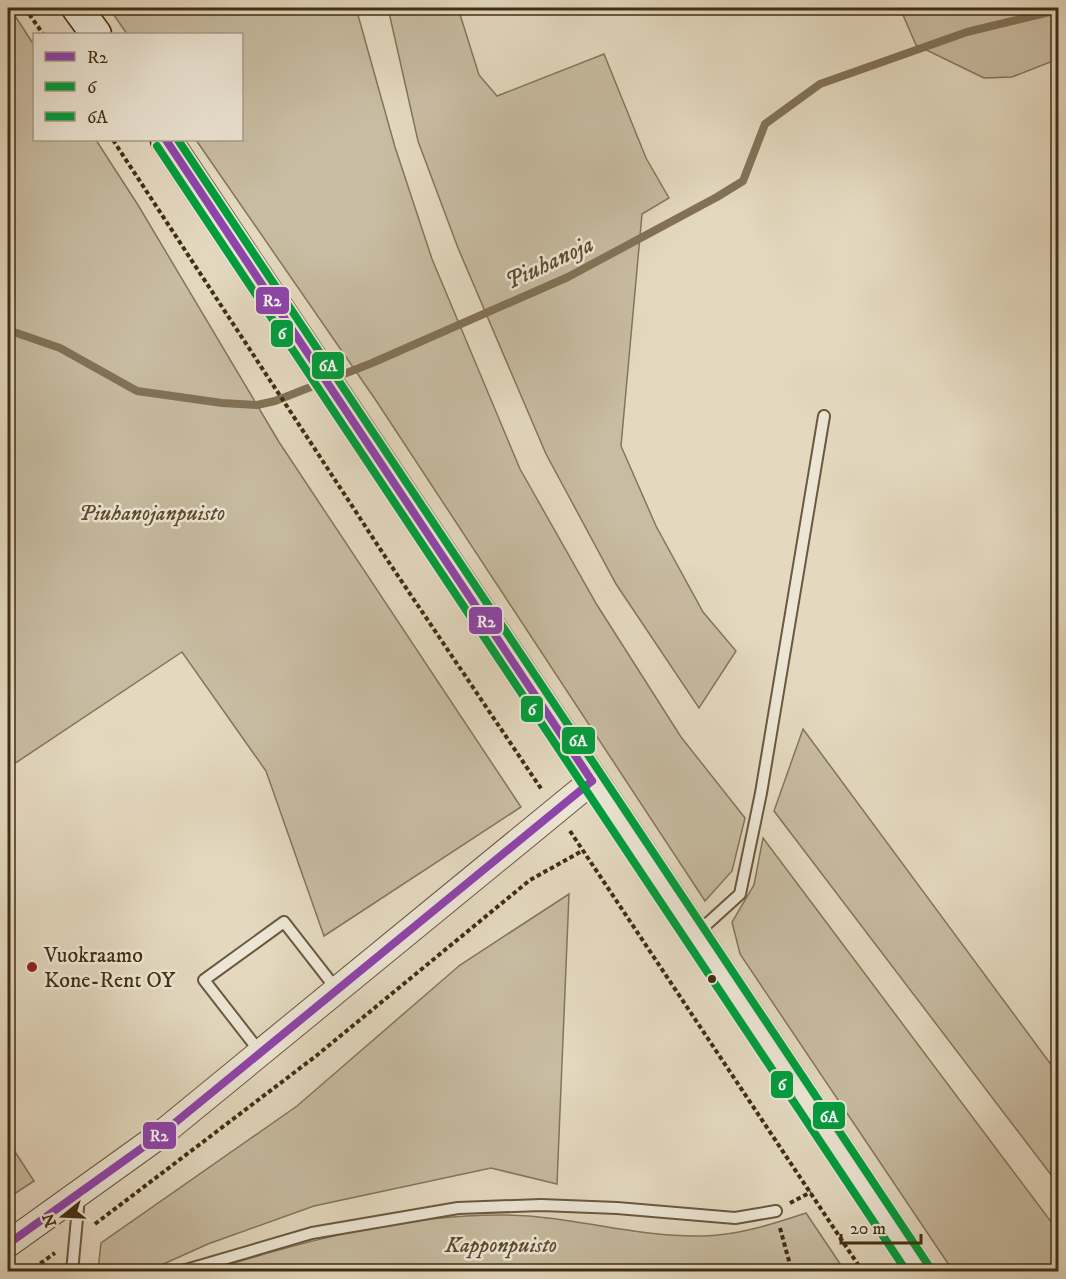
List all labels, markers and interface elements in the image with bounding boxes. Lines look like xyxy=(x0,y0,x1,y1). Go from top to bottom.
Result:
legend xyxy=(33,33,243,141)
text: R2 xyxy=(87,47,108,69)
text: 6 xyxy=(87,77,97,99)
text: 6A xyxy=(87,107,108,129)
water label: Piuhanoja xyxy=(500,229,599,297)
line badge: R2 xyxy=(255,286,290,315)
text: R2 xyxy=(263,291,282,311)
line badge: 6 xyxy=(270,319,294,348)
text: 6 xyxy=(278,324,288,344)
line badge: 6A xyxy=(311,351,345,380)
text: 6A xyxy=(319,356,338,376)
park label: Piuhanojanpuisto xyxy=(79,500,225,527)
line badge: R2 xyxy=(468,606,503,635)
text: R2 xyxy=(477,612,496,632)
line badge: 6 xyxy=(520,695,544,723)
text: 6 xyxy=(528,700,538,720)
line badge: 6A xyxy=(561,726,596,755)
text: 6A xyxy=(569,731,588,751)
place label: Vuokraamo Kone-Rent OY xyxy=(43,942,176,994)
marker: Vuokraamo Kone-Rent OY xyxy=(25,960,39,974)
unlabelled marker xyxy=(706,973,718,985)
line badge: 6 xyxy=(770,1070,794,1099)
text: 6 xyxy=(778,1075,788,1095)
line badge: 6A xyxy=(812,1101,846,1130)
text: 6A xyxy=(820,1107,839,1127)
line badge: R2 xyxy=(142,1121,177,1150)
text: R2 xyxy=(150,1126,169,1146)
north arrow xyxy=(33,1186,93,1246)
scale bar xyxy=(841,1207,920,1245)
text: N xyxy=(38,1211,61,1230)
text: 20 m xyxy=(850,1218,886,1240)
park label: Kapponpuisto xyxy=(444,1232,557,1259)

